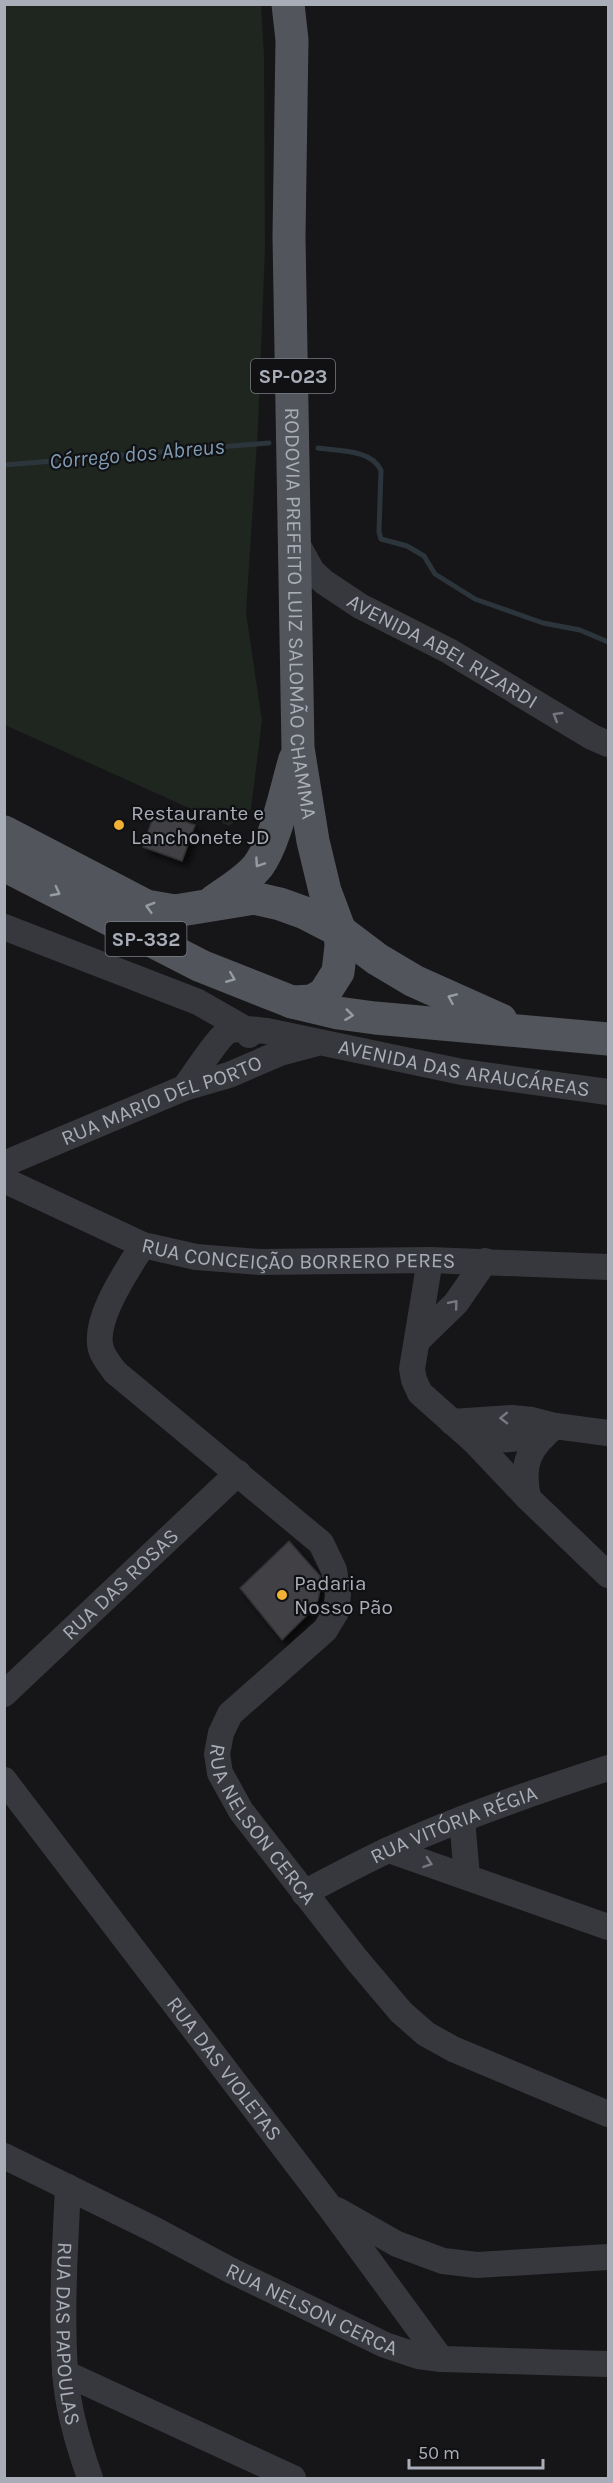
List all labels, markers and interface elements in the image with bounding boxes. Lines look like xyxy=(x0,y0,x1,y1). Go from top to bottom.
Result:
road number: SP-023 xyxy=(251,359,335,393)
street label: RODOVIA PREFEITO LUIZ SALOMÃO CHAMMA xyxy=(280,407,321,821)
water label: Córrego dos Abreus xyxy=(48,433,226,475)
street label: AVENIDA ABEL RIZARDI xyxy=(343,589,542,714)
one-way arrow xyxy=(553,711,563,723)
place label: Restaurante e Lanchonete JD xyxy=(131,801,270,849)
marker: Restaurante e Lanchonete JD xyxy=(112,818,126,832)
one-way arrow xyxy=(255,856,266,867)
one-way arrow xyxy=(50,885,60,896)
one-way arrow xyxy=(145,902,156,914)
road number: SP-332 xyxy=(106,922,186,956)
one-way arrow xyxy=(225,971,236,983)
one-way arrow xyxy=(447,994,458,1006)
one-way arrow xyxy=(345,1008,354,1020)
street label: AVENIDA DAS ARAUCÁREAS xyxy=(336,1034,592,1101)
street label: RUA MARIO DEL PORTO xyxy=(58,1050,265,1150)
street label: RUA CONCEIÇÃO BORRERO PERES xyxy=(139,1233,456,1274)
one-way arrow xyxy=(447,1300,458,1311)
one-way arrow xyxy=(499,1412,508,1424)
street label: RUA DAS ROSAS xyxy=(57,1523,184,1645)
place label: Padaria Nosso Pão xyxy=(294,1571,393,1619)
marker: Padaria Nosso Pão xyxy=(275,1588,289,1602)
street label: RUA NELSON CERCA xyxy=(205,1742,321,1909)
street label: RUA VITÓRIA RÉGIA xyxy=(366,1781,540,1869)
one-way arrow xyxy=(422,1856,433,1869)
street label: RUA DAS VIOLETAS xyxy=(162,1992,287,2145)
street label: RUA DAS PAPOULAS xyxy=(51,2241,85,2428)
street label: RUA NELSON CERCA xyxy=(222,2258,401,2360)
scale bar xyxy=(409,2432,542,2470)
text: 50 m xyxy=(418,2442,460,2464)

